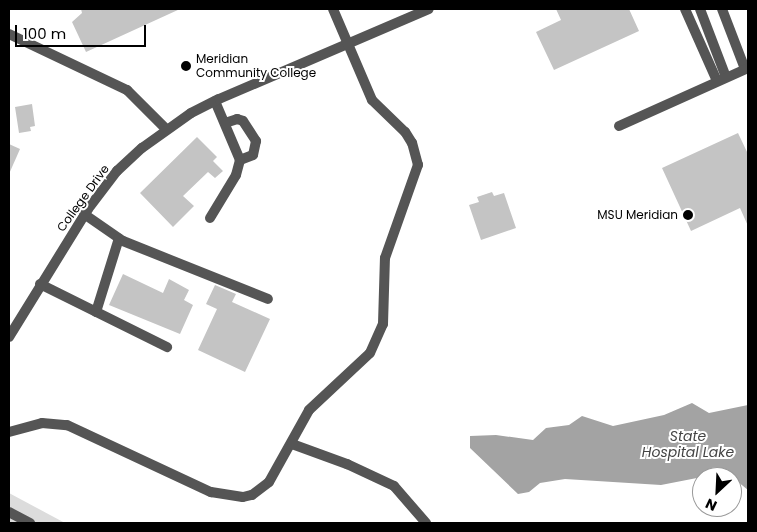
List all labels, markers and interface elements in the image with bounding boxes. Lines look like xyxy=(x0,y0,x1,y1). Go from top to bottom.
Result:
scale bar xyxy=(18,15,149,47)
text: 100 m xyxy=(23,23,66,44)
place label: Meridian Community College xyxy=(196,52,316,80)
marker: Meridian Community College xyxy=(180,60,192,72)
street label: College Drive xyxy=(54,162,112,234)
place label: MSU Meridian xyxy=(597,208,678,222)
marker: MSU Meridian xyxy=(682,209,694,221)
water label: State Hospital Lake xyxy=(642,428,734,461)
north arrow xyxy=(692,467,742,517)
text: N xyxy=(702,493,720,516)

